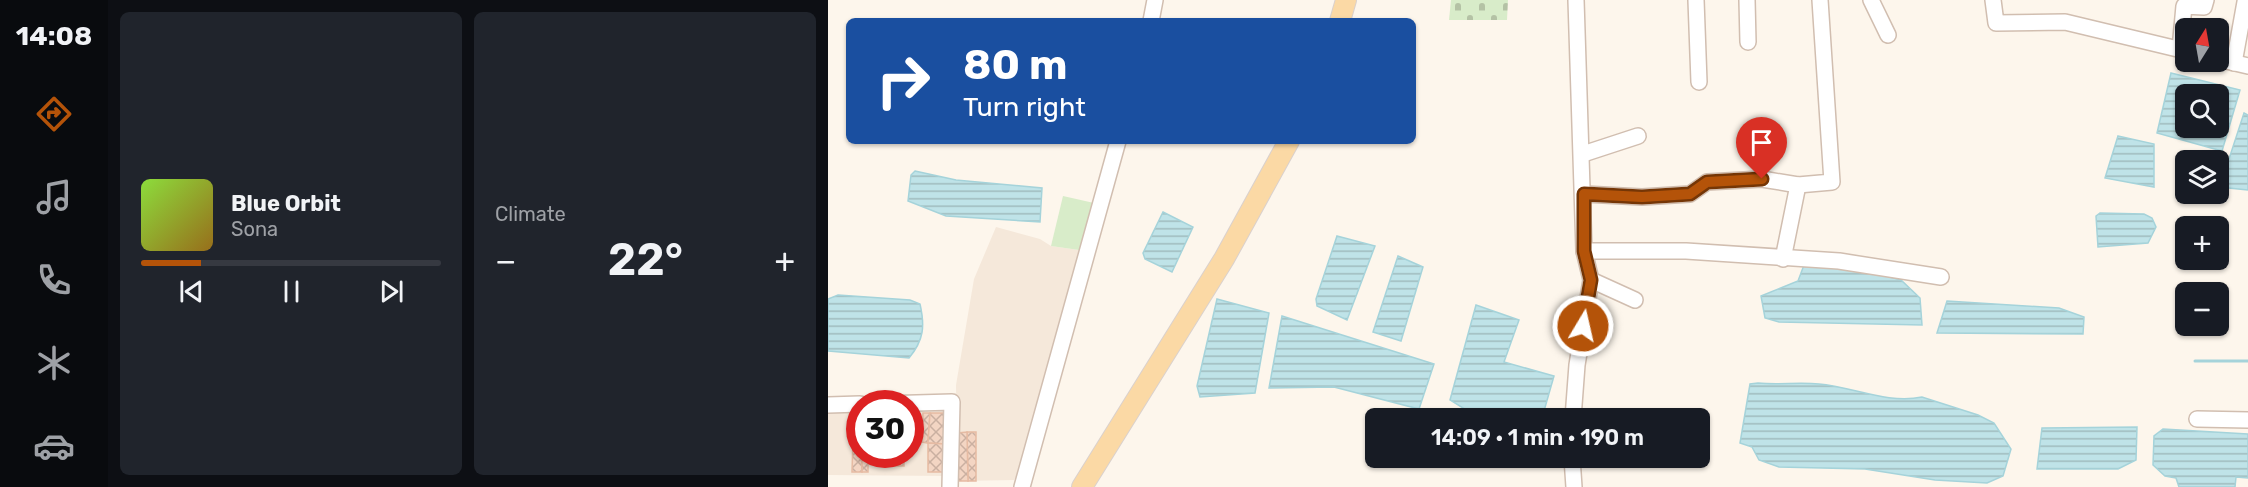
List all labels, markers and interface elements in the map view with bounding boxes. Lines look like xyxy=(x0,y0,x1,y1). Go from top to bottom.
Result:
north arrow xyxy=(2175,18,2229,72)
map controls xyxy=(2175,18,2229,336)
text: 14:08 xyxy=(16,20,92,52)
text: 80 m xyxy=(963,40,1067,90)
icon: right xyxy=(864,42,942,120)
button: search xyxy=(2175,84,2229,138)
text: Turn right xyxy=(963,91,1086,123)
icon: directions xyxy=(33,93,75,135)
pin xyxy=(1736,117,1787,179)
icon: arrive xyxy=(1745,126,1778,159)
button: layers xyxy=(2175,150,2229,204)
icon: music xyxy=(33,176,75,218)
text: Blue Orbit xyxy=(231,190,341,217)
text: Climate xyxy=(495,202,566,226)
button: + xyxy=(2175,216,2229,270)
text: Sona xyxy=(231,217,278,241)
text: 22° xyxy=(608,233,683,286)
text: − xyxy=(495,241,516,280)
text: + xyxy=(774,241,795,280)
icon: phone xyxy=(33,259,75,301)
icon: previous xyxy=(175,275,208,308)
icon: pause xyxy=(275,275,308,308)
icon: next xyxy=(375,275,408,308)
button: − xyxy=(2175,282,2229,336)
position arrow xyxy=(1551,294,1615,358)
icon: climate xyxy=(33,342,75,384)
speed limit sign: 30 xyxy=(846,390,924,468)
text: 14:09 · 1 min · 190 m xyxy=(1431,424,1644,451)
icon: car xyxy=(33,425,75,467)

